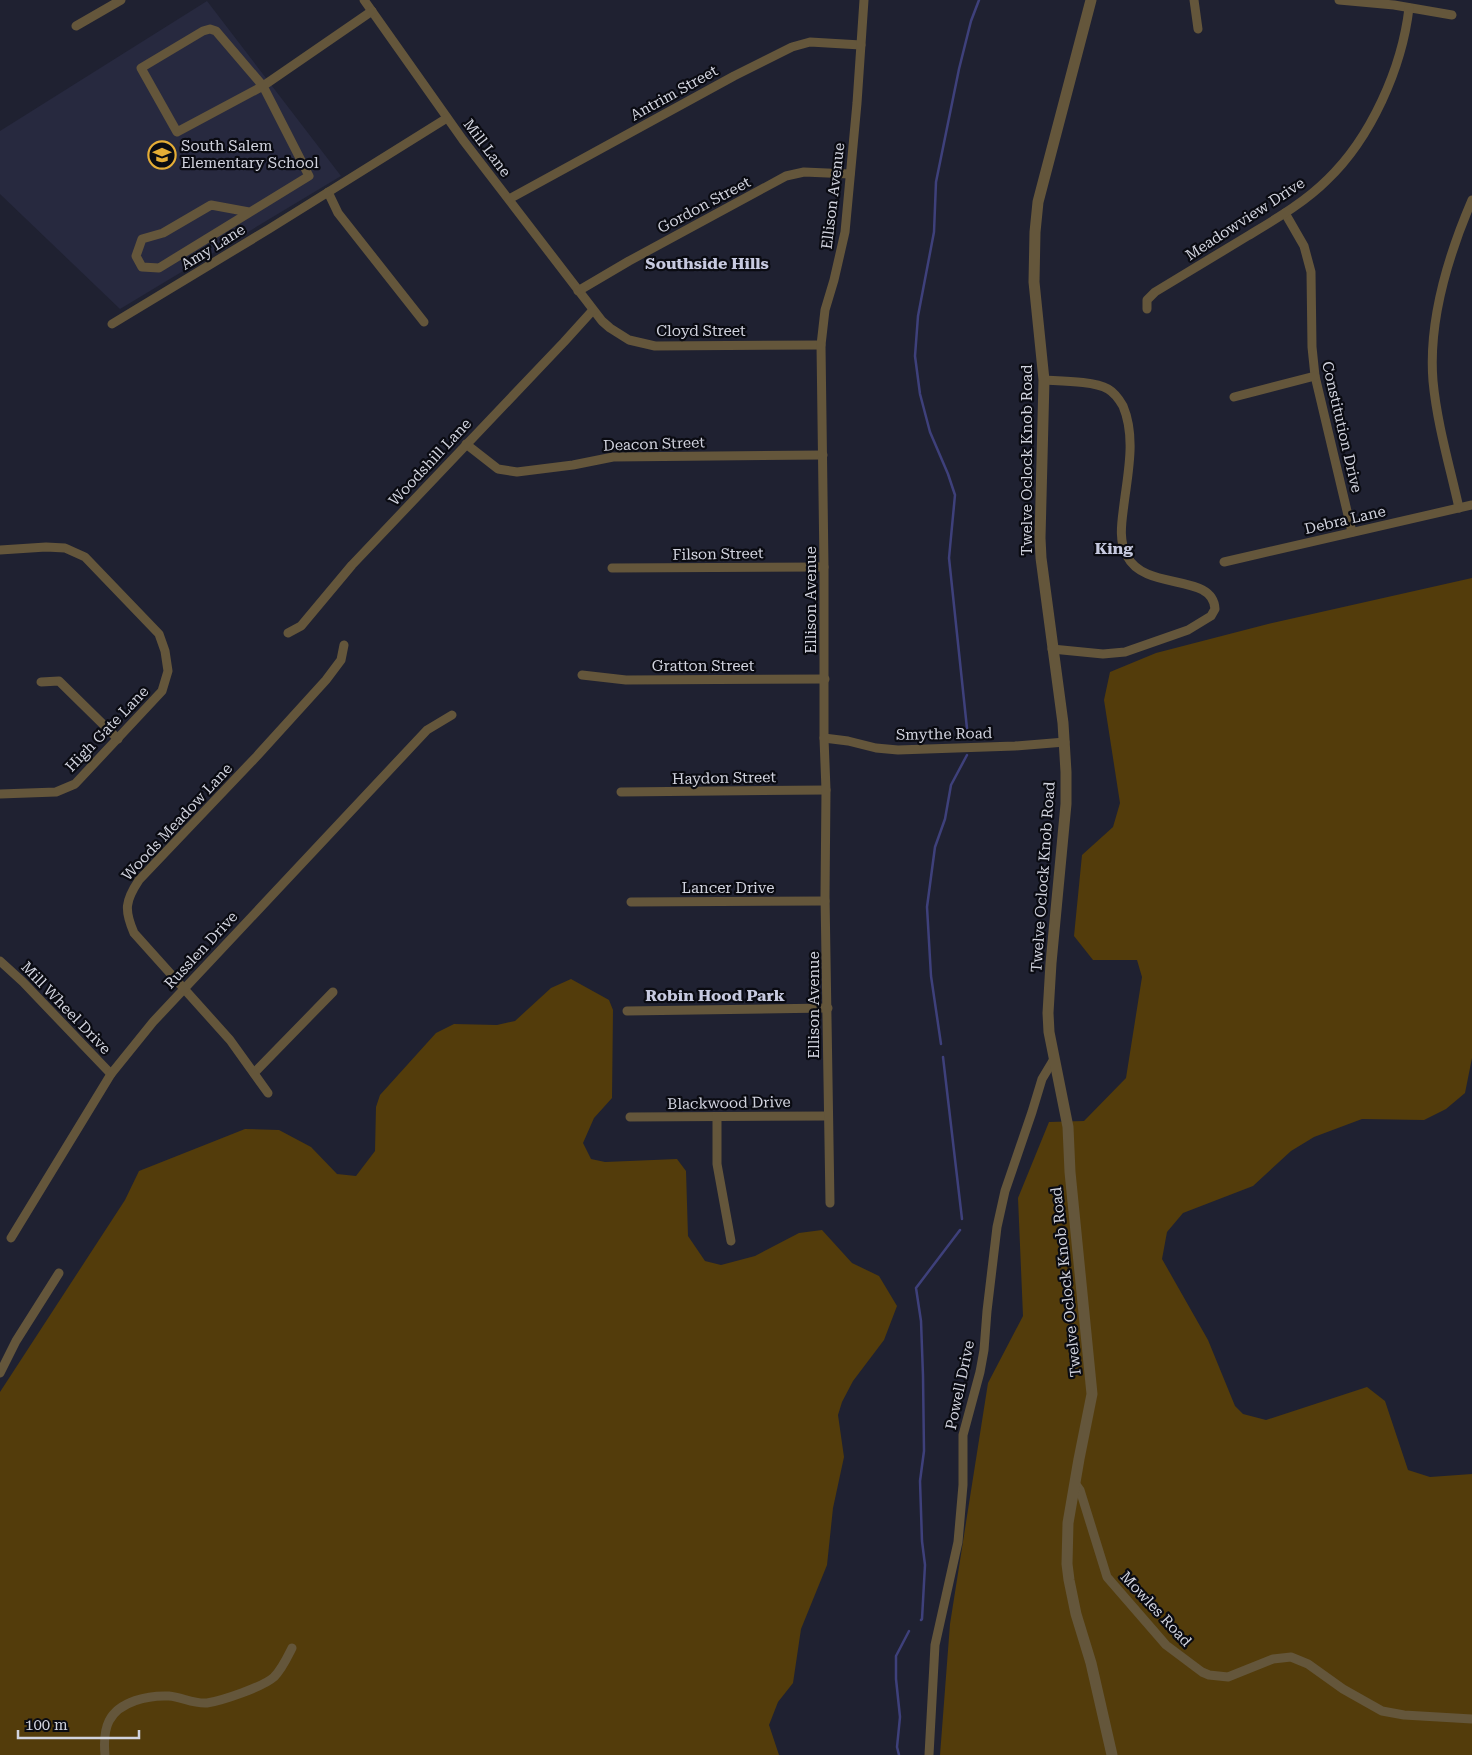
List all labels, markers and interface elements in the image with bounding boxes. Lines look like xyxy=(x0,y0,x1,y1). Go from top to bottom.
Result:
street label: Antrim Street xyxy=(627,61,721,124)
street label: Mill Lane xyxy=(459,116,515,180)
place label: South Salem Elementary School xyxy=(181,137,319,172)
school or university icon: South Salem Elementary School xyxy=(147,140,177,170)
street label: Ellison Avenue xyxy=(818,142,848,250)
street label: Gordon Street xyxy=(655,173,754,237)
street label: Meadowview Drive xyxy=(1182,174,1308,264)
street label: Amy Lane xyxy=(178,220,248,274)
district label: Southside Hills xyxy=(645,254,769,273)
street label: Cloyd Street xyxy=(656,322,746,340)
street label: Constitution Drive xyxy=(1318,359,1366,495)
street label: Twelve Oclock Knob Road xyxy=(1018,364,1036,556)
street label: Woodshill Lane xyxy=(385,415,475,509)
street label: Deacon Street xyxy=(603,433,706,455)
street label: Debra Lane xyxy=(1303,502,1387,538)
district label: King xyxy=(1095,539,1133,558)
street label: Filson Street xyxy=(672,544,764,564)
street label: Ellison Avenue xyxy=(802,546,820,654)
street label: Gratton Street xyxy=(652,657,755,675)
street label: High Gate Lane xyxy=(62,682,152,776)
street label: Smythe Road xyxy=(896,724,993,744)
street label: Woods Meadow Lane xyxy=(118,760,236,884)
street label: Haydon Street xyxy=(672,768,777,788)
street label: Twelve Oclock Knob Road xyxy=(1027,781,1059,973)
street label: Lancer Drive xyxy=(682,879,775,897)
street label: Russlen Drive xyxy=(161,908,241,992)
street label: Ellison Avenue xyxy=(805,951,823,1059)
street label: Mill Wheel Drive xyxy=(17,958,115,1058)
district label: Robin Hood Park xyxy=(645,986,785,1005)
street label: Blackwood Drive xyxy=(667,1093,791,1113)
street label: Twelve Oclock Knob Road xyxy=(1047,1186,1085,1378)
street label: Powell Drive xyxy=(942,1339,978,1431)
street label: Mowles Road xyxy=(1117,1568,1196,1651)
scale bar xyxy=(18,1708,139,1740)
text: 100 m xyxy=(25,1716,68,1734)

